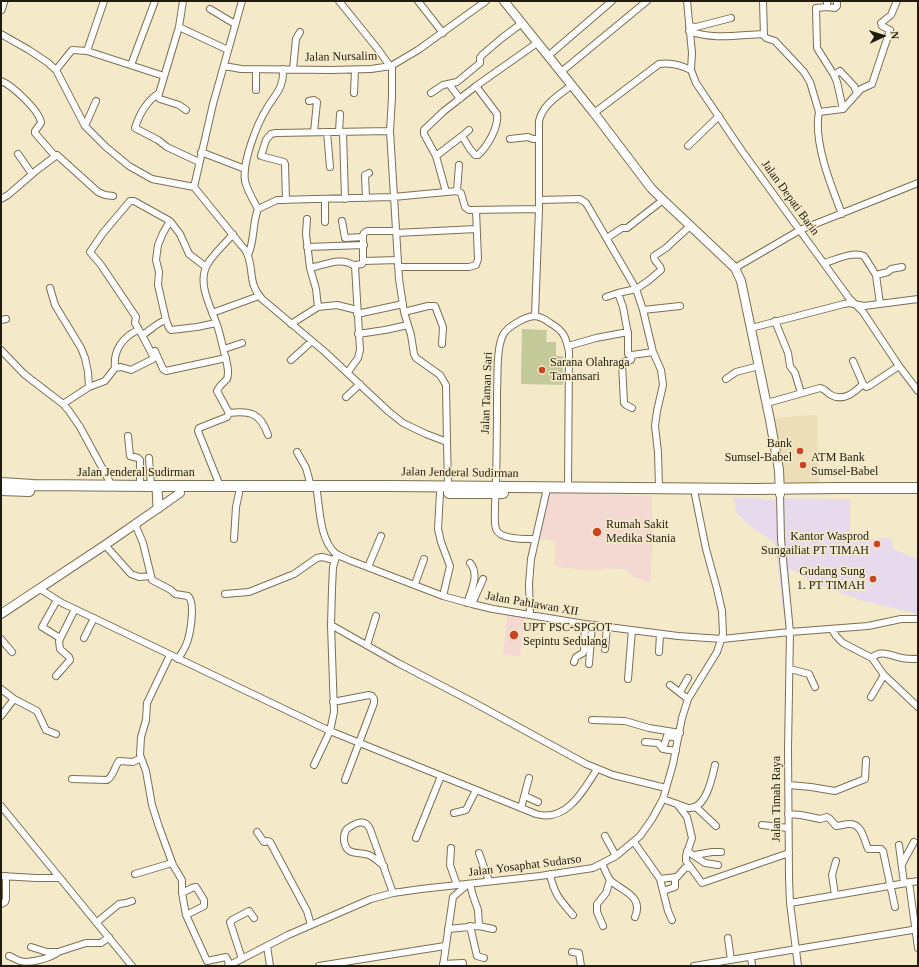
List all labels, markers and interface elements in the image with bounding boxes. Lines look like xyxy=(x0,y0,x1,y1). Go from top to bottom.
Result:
north arrow xyxy=(863,16,903,56)
text: N xyxy=(889,31,901,40)
street label: Jalan Nursalim xyxy=(305,49,377,65)
street label: Jalan Depati Barin xyxy=(758,158,822,238)
street label: Jalan Taman Sari xyxy=(478,352,496,434)
place label: Sarana Olahraga Tamansari xyxy=(550,356,630,384)
marker: Sarana Olahraga Tamansari xyxy=(537,365,547,375)
place label: Bank Sumsel-Babel xyxy=(725,437,792,465)
marker: Bank Sumsel-Babel xyxy=(795,446,805,456)
place label: ATM Bank Sumsel-Babel xyxy=(811,451,878,479)
marker: ATM Bank Sumsel-Babel xyxy=(798,460,808,470)
street label: Jalan Jenderal Sudirman xyxy=(401,465,519,481)
street label: Jalan Jenderal Sudirman xyxy=(77,466,195,480)
place label: Rumah Sakit Medika Stania xyxy=(606,518,676,546)
marker: Rumah Sakit Medika Stania xyxy=(591,526,603,538)
place label: Kantor Wasprod Sungailiat PT TIMAH xyxy=(761,530,869,558)
marker: Kantor Wasprod Sungailiat PT TIMAH xyxy=(872,539,882,549)
place label: Gudang Sung 1. PT TIMAH xyxy=(797,565,865,593)
marker: Gudang Sung 1. PT TIMAH xyxy=(868,574,878,584)
street label: Jalan Pahlawan XII xyxy=(484,589,580,619)
place label: UPT PSC-SPGOT Sepintu Sedulang xyxy=(523,621,612,649)
marker: UPT PSC-SPGOT Sepintu Sedulang xyxy=(508,629,520,641)
street label: Jalan Timah Raya xyxy=(770,756,784,842)
street label: Jalan Yosaphat Sudarso xyxy=(468,852,582,880)

